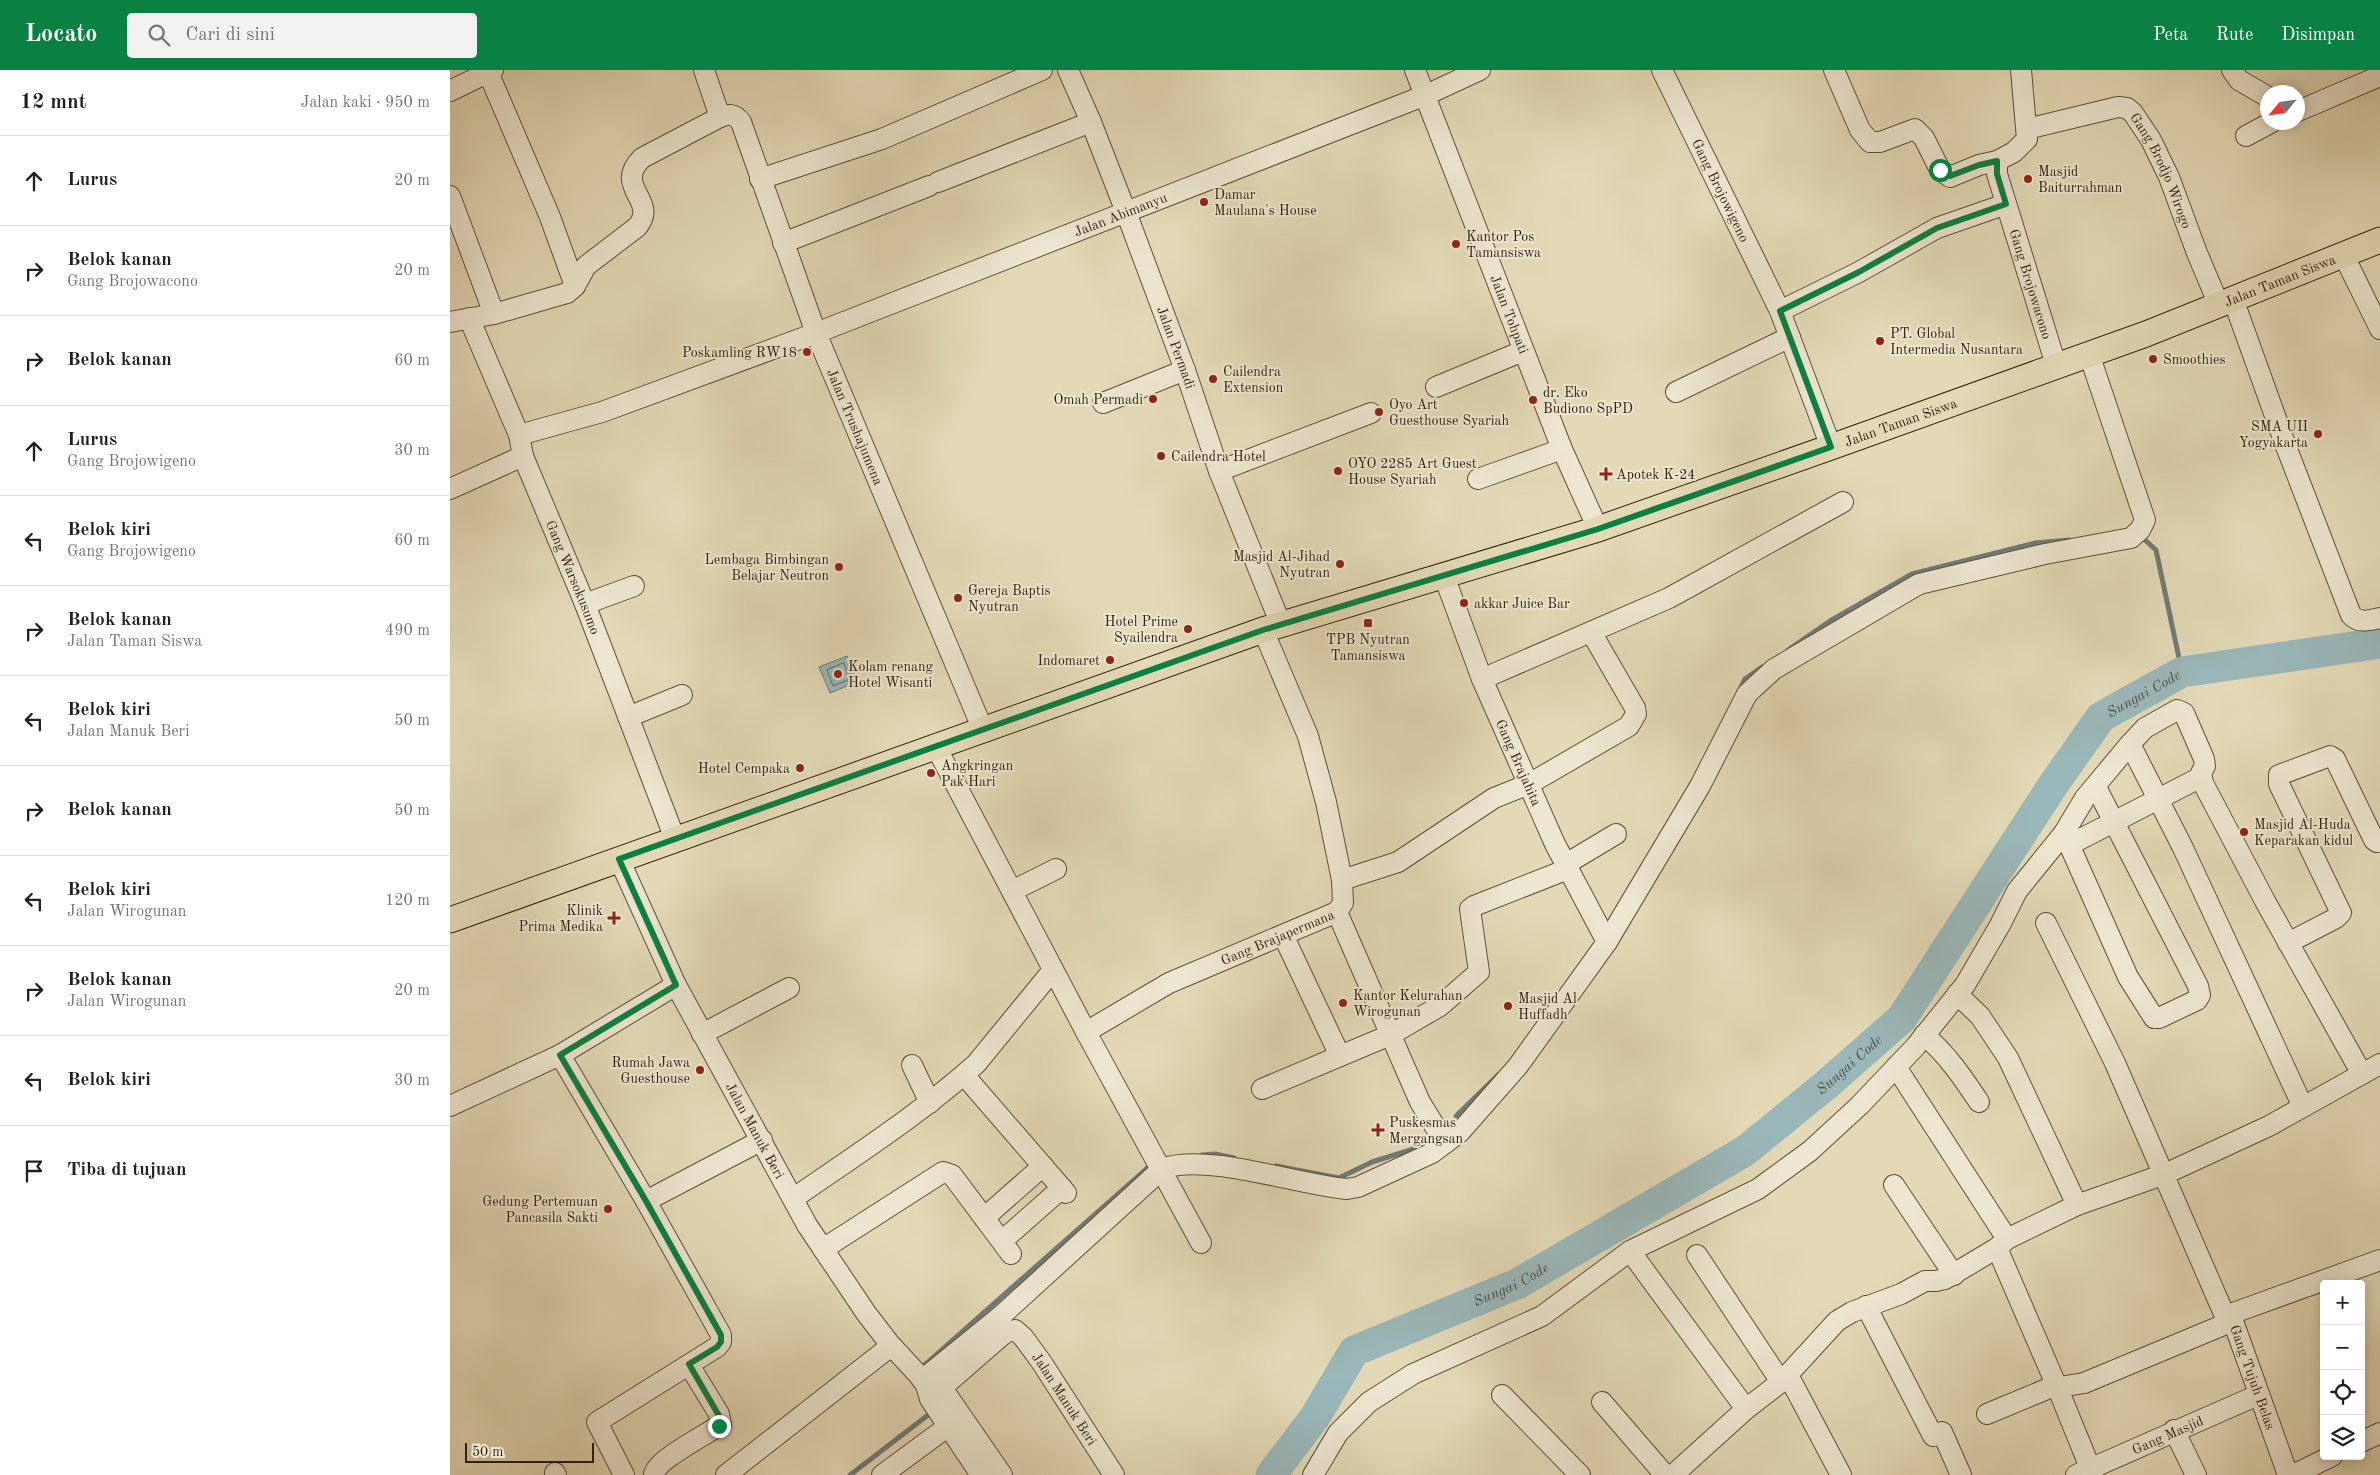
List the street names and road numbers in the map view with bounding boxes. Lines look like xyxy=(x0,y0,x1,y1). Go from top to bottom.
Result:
street label: Gang Brodjo Wirogo xyxy=(2127,111,2193,231)
street label: Gang Brojowigeno xyxy=(1689,137,1751,245)
street label: Jalan Abimanyu xyxy=(1072,190,1170,240)
street label: Gang Brojowacono xyxy=(2006,227,2054,341)
street label: Jalan Taman Siswa xyxy=(2223,253,2338,310)
street label: Jalan Tohpati xyxy=(1487,273,1530,356)
street label: Jalan Permadi xyxy=(1154,305,1197,391)
street label: Jalan Trushajumena xyxy=(824,367,885,487)
street label: Jalan Taman Siswa xyxy=(1843,396,1959,450)
street label: Gang Warsokusumo xyxy=(543,519,602,637)
street label: Gang Brajahita xyxy=(1493,717,1543,808)
street label: Gang Brajapermana xyxy=(1219,908,1337,968)
street label: Jalan Manuk Beri xyxy=(723,1081,786,1182)
street label: Gang Tujuh Belas xyxy=(2227,1323,2277,1432)
street label: Jalan Manuk Beri xyxy=(1029,1350,1099,1448)
street label: Gang Masjid xyxy=(2130,1414,2206,1457)

